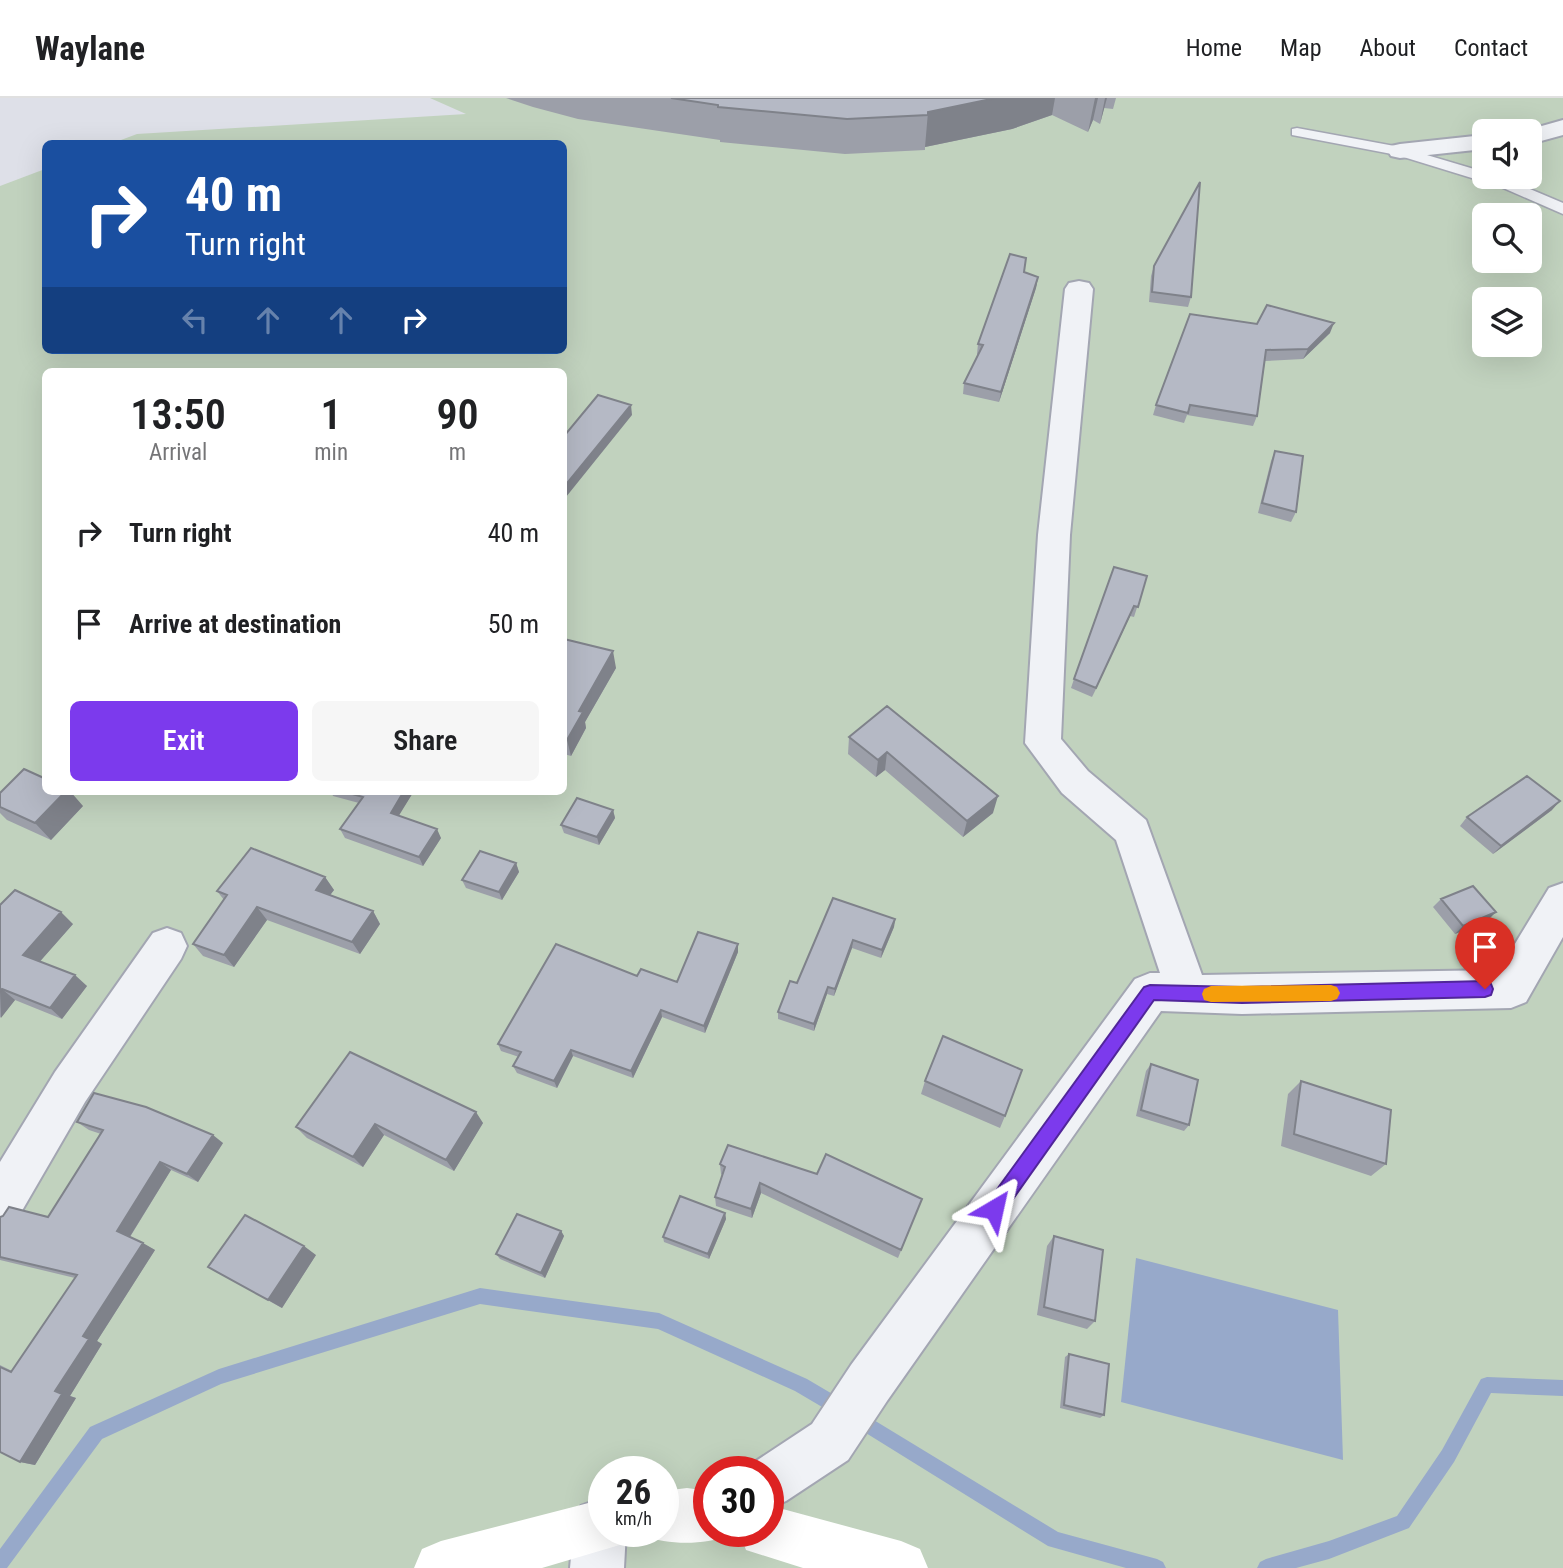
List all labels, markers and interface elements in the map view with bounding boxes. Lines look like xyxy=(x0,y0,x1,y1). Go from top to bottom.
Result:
text: Waylane xyxy=(35,29,145,68)
text: Home xyxy=(1186,34,1242,62)
text: Map xyxy=(1280,34,1322,62)
text: About xyxy=(1360,34,1416,62)
text: Contact xyxy=(1454,34,1528,62)
map controls xyxy=(1472,119,1542,357)
button: sound xyxy=(1472,119,1542,189)
text: 40 m xyxy=(185,166,282,223)
icon: right xyxy=(70,168,161,259)
button: search xyxy=(1472,203,1542,273)
text: Turn right xyxy=(185,225,306,263)
button: layers xyxy=(1472,287,1542,357)
icon: left xyxy=(176,301,214,339)
icon: ahead xyxy=(249,301,287,339)
icon: ahead xyxy=(322,301,360,339)
icon: right xyxy=(395,301,433,339)
text: 13:50 xyxy=(130,390,226,439)
text: 1 xyxy=(321,390,342,439)
text: 90 xyxy=(436,390,479,439)
text: Arrival xyxy=(149,439,207,466)
text: min xyxy=(314,439,348,466)
text: m xyxy=(449,439,466,466)
icon: right xyxy=(70,514,108,552)
text: Turn right xyxy=(129,518,231,548)
text: 40 m xyxy=(488,518,539,548)
icon: arrive xyxy=(70,605,108,643)
text: Arrive at destination xyxy=(129,609,341,639)
text: 50 m xyxy=(488,609,539,639)
button: Exit xyxy=(70,701,298,781)
button: Share xyxy=(312,701,539,781)
pin xyxy=(1455,917,1515,989)
icon: arrive xyxy=(1466,928,1504,966)
position arrow xyxy=(957,1172,1031,1246)
speed limit sign: 30 xyxy=(693,1456,784,1547)
text: 26 xyxy=(616,1472,651,1513)
text: km/h xyxy=(615,1508,652,1529)

